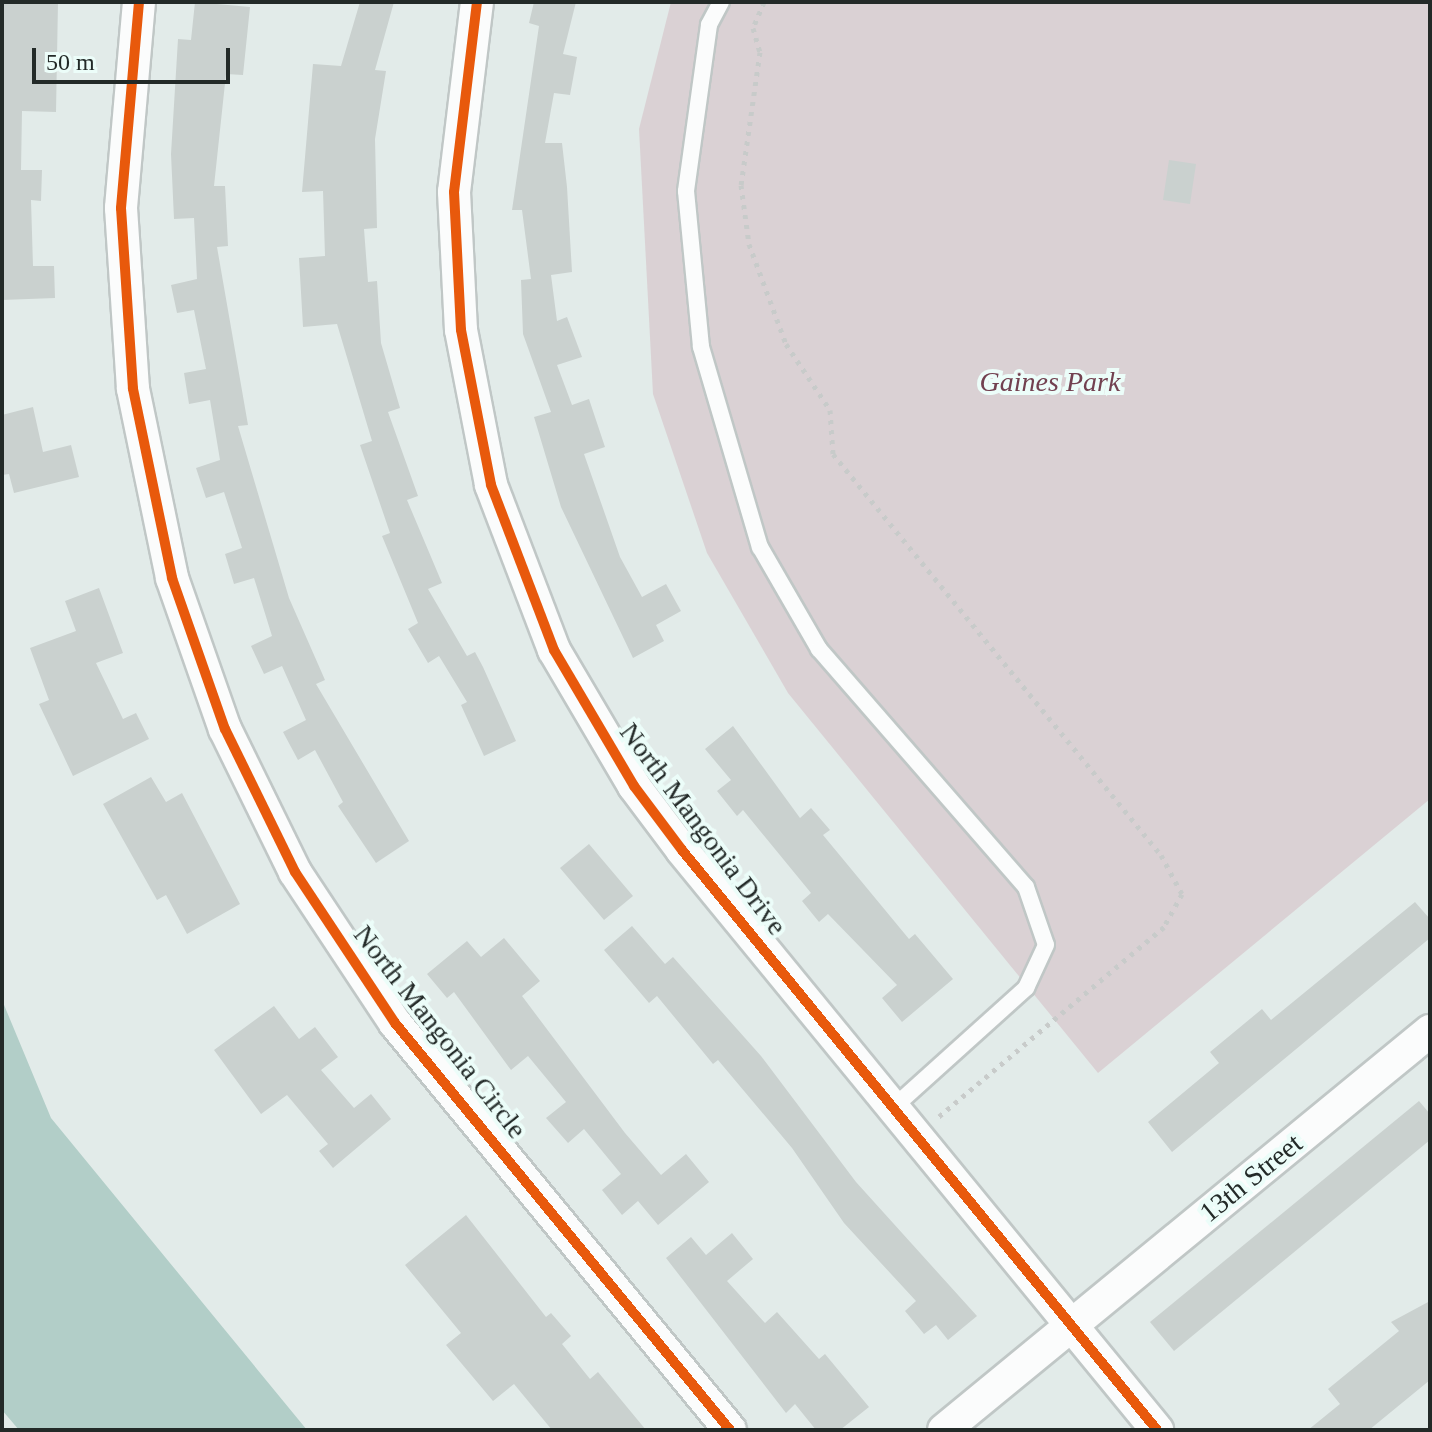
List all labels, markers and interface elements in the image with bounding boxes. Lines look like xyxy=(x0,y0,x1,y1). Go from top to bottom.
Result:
scale bar xyxy=(36,32,234,82)
text: 50 m xyxy=(46,49,95,75)
park label: Gaines Park xyxy=(980,365,1120,399)
street label: North Mangonia Drive xyxy=(612,716,794,942)
street label: North Mangonia Circle xyxy=(346,919,534,1145)
street label: 13th Street xyxy=(1193,1127,1309,1229)

